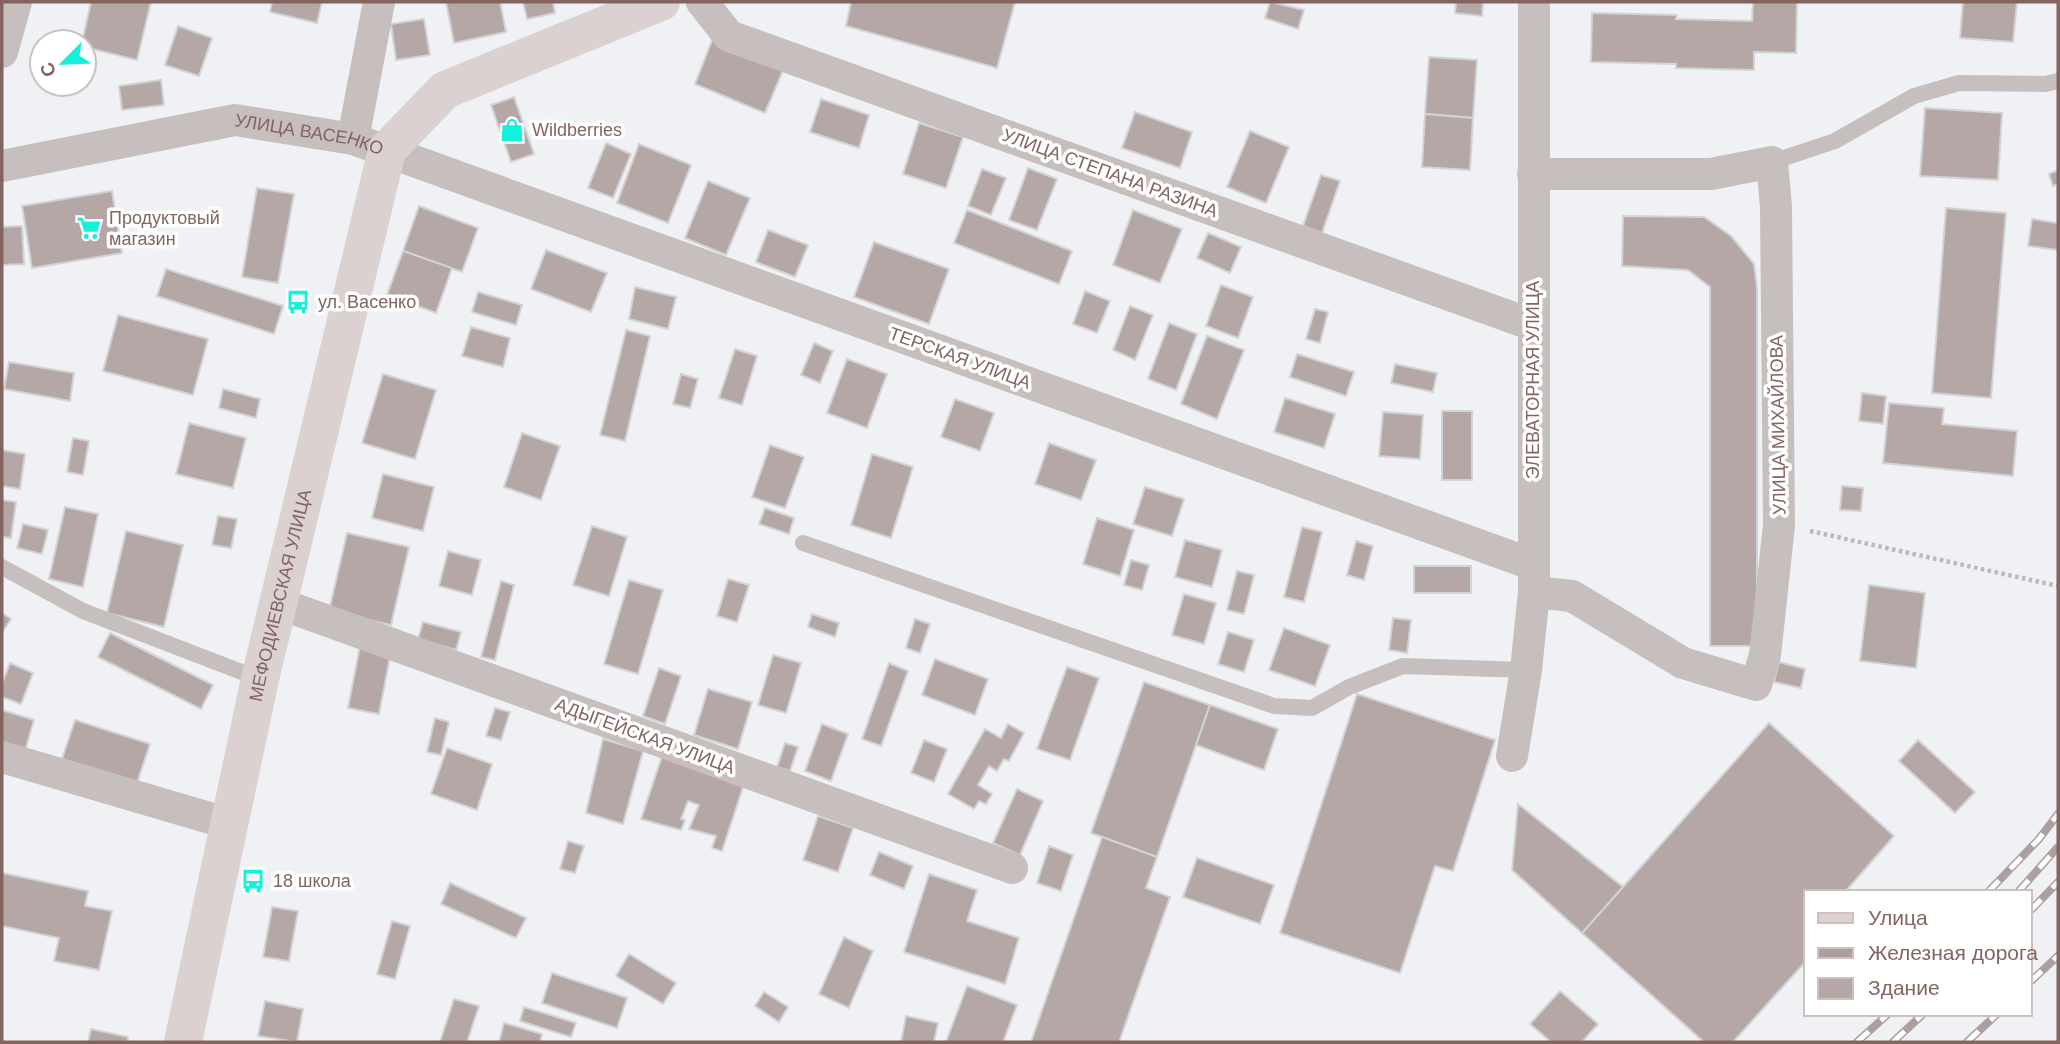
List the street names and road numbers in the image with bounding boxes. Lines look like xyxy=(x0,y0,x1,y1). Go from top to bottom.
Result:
street label: УЛИЦА ВАСЕНКО xyxy=(233,110,386,159)
street label: УЛИЦА СТЕПАНА РАЗИНА xyxy=(1000,125,1220,221)
street label: ЭЛЕВАТОРНАЯ УЛИЦА xyxy=(1523,281,1543,479)
street label: ТЕРСКАЯ УЛИЦА xyxy=(886,323,1034,393)
street label: УЛИЦА МИХАЙЛОВА xyxy=(1765,335,1790,515)
street label: МЕФОДИЕВСКАЯ УЛИЦА xyxy=(245,487,315,703)
street label: АДЫГЕЙСКАЯ УЛИЦА xyxy=(552,693,738,778)

